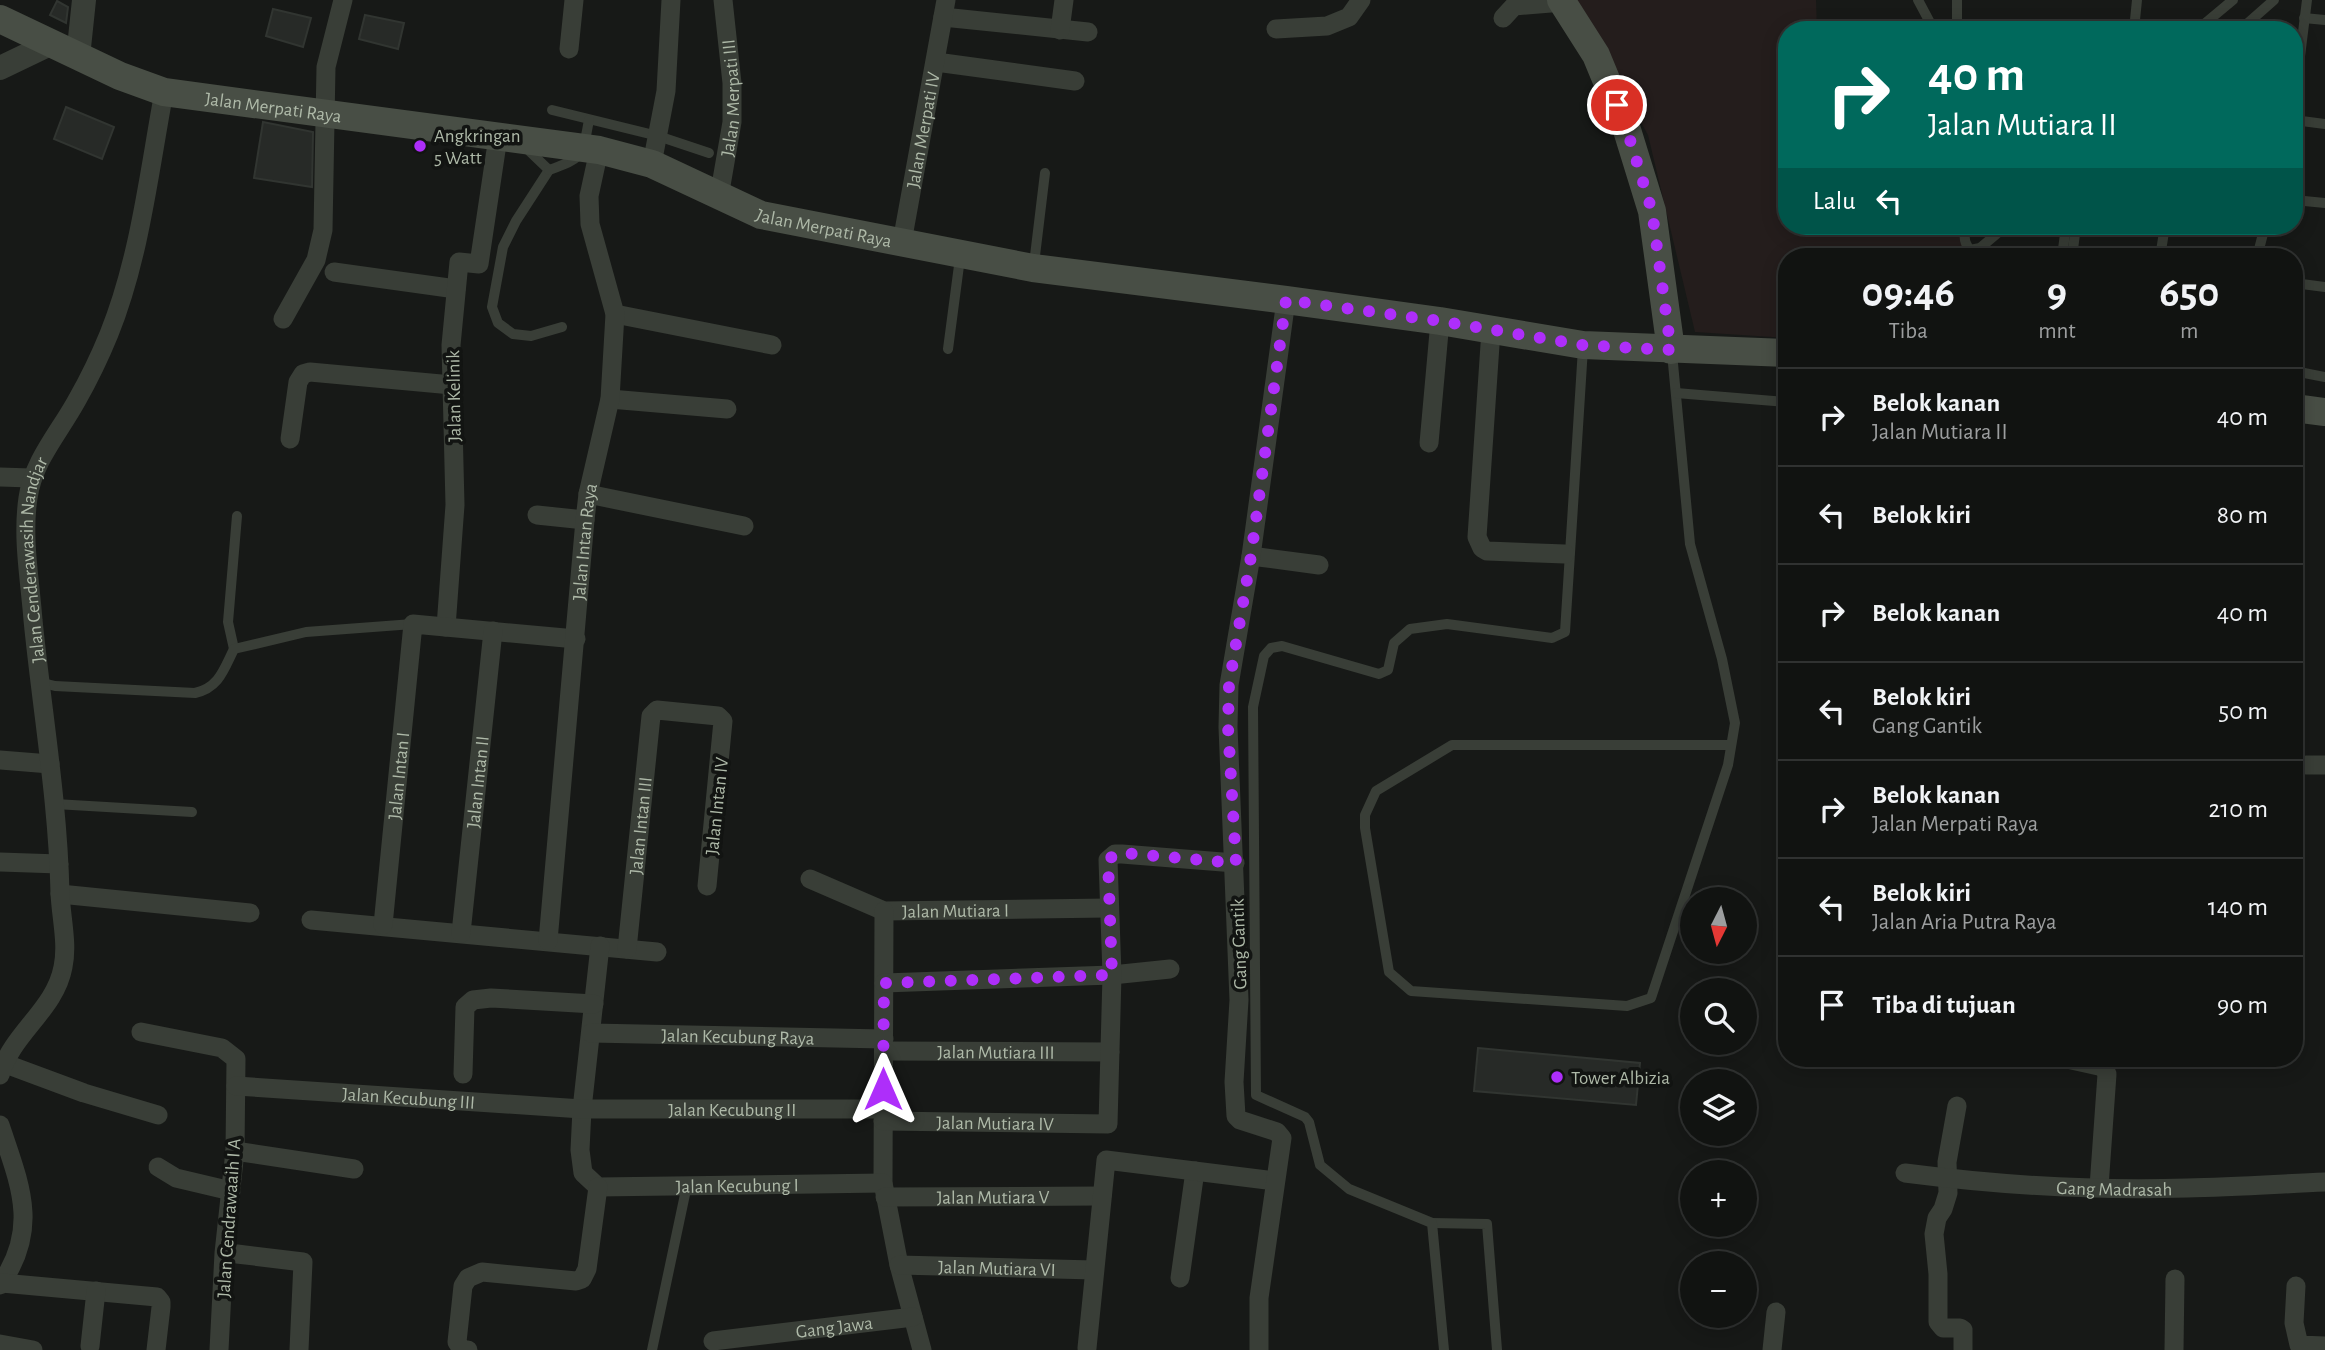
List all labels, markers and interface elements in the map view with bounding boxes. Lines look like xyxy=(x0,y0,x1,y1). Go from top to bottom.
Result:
street label: Jalan Merpati III xyxy=(718,38,743,158)
icon: right xyxy=(1813,49,1904,140)
text: 40 m xyxy=(1928,51,2025,100)
street label: Jalan Merpati IV xyxy=(904,70,944,190)
pin xyxy=(1587,75,1647,135)
icon: arrive xyxy=(1598,86,1636,124)
street label: Jalan Merpati Raya xyxy=(204,90,343,127)
text: Jalan Mutiara II xyxy=(1928,109,2117,141)
place label: Angkringan 5 Watt xyxy=(434,127,520,168)
marker: Angkringan 5 Watt xyxy=(412,138,428,154)
icon: left xyxy=(1870,182,1908,220)
text: Lalu xyxy=(1813,188,1856,214)
street label: Jalan Merpati Raya xyxy=(752,206,893,251)
text: 09:46 xyxy=(1862,272,1955,314)
text: 9 xyxy=(2047,272,2067,314)
text: 650 xyxy=(2159,272,2219,314)
text: Tiba xyxy=(1888,320,1928,343)
text: mnt xyxy=(2038,320,2076,343)
text: m xyxy=(2180,320,2199,343)
street label: Jalan Kelinik xyxy=(444,350,465,442)
text: Belok kanan xyxy=(1872,390,2000,416)
icon: right xyxy=(1813,398,1851,436)
text: 40 m xyxy=(2217,404,2268,430)
text: Jalan Mutiara II xyxy=(1872,421,2008,444)
street label: Jalan Cenderawasih Nandjar xyxy=(18,454,52,664)
street label: Jalan Intan Raya xyxy=(570,481,601,601)
icon: left xyxy=(1813,496,1851,534)
text: Belok kiri xyxy=(1872,502,1971,528)
text: 80 m xyxy=(2217,502,2268,528)
icon: right xyxy=(1813,594,1851,632)
text: Belok kanan xyxy=(1872,600,2000,626)
text: 40 m xyxy=(2217,600,2268,626)
text: Belok kiri xyxy=(1872,684,1971,710)
icon: left xyxy=(1813,692,1851,730)
text: 50 m xyxy=(2218,698,2268,724)
text: Gang Gantik xyxy=(1872,715,1982,738)
street label: Jalan Intan I xyxy=(386,731,413,821)
street label: Jalan Intan II xyxy=(464,735,493,829)
street label: Jalan Intan IV xyxy=(703,756,732,856)
street label: Jalan Intan III xyxy=(627,776,656,876)
text: Belok kanan xyxy=(1872,782,2000,808)
icon: right xyxy=(1813,790,1851,828)
text: 210 m xyxy=(2208,796,2268,822)
text: Jalan Merpati Raya xyxy=(1872,813,2039,836)
text: Belok kiri xyxy=(1872,880,1971,906)
north arrow xyxy=(1680,887,1757,964)
map controls xyxy=(1680,887,1757,1328)
icon: left xyxy=(1813,888,1851,926)
text: 140 m xyxy=(2208,894,2268,920)
street label: Gang Gantik xyxy=(1228,898,1251,990)
street label: Jalan Mutiara I xyxy=(902,901,1009,922)
text: Jalan Aria Putra Raya xyxy=(1872,911,2057,934)
button: search xyxy=(1680,978,1757,1055)
icon: arrive xyxy=(1813,986,1851,1024)
text: Tiba di tujuan xyxy=(1872,992,2016,1018)
text: 90 m xyxy=(2217,992,2268,1018)
street label: Jalan Kecubung Raya xyxy=(661,1026,815,1049)
street label: Jalan Mutiara III xyxy=(937,1043,1055,1063)
position arrow xyxy=(846,1052,920,1126)
marker: Tower Albizia xyxy=(1549,1069,1565,1085)
place label: Tower Albizia xyxy=(1571,1069,1670,1088)
button: layers xyxy=(1680,1069,1757,1146)
street label: Jalan Kecubung III xyxy=(341,1085,476,1113)
street label: Jalan Kecubung II xyxy=(668,1101,796,1120)
street label: Jalan Mutiara IV xyxy=(936,1114,1054,1134)
street label: Jalan Cendrawaaih I A xyxy=(214,1138,245,1298)
button: + xyxy=(1680,1160,1757,1237)
street label: Jalan Kecubung I xyxy=(676,1176,799,1197)
street label: Gang Madrasah xyxy=(2056,1179,2172,1200)
street label: Jalan Mutiara V xyxy=(937,1188,1050,1208)
button: − xyxy=(1680,1251,1757,1328)
street label: Jalan Mutiara VI xyxy=(938,1258,1056,1280)
street label: Gang Jawa xyxy=(795,1314,874,1342)

